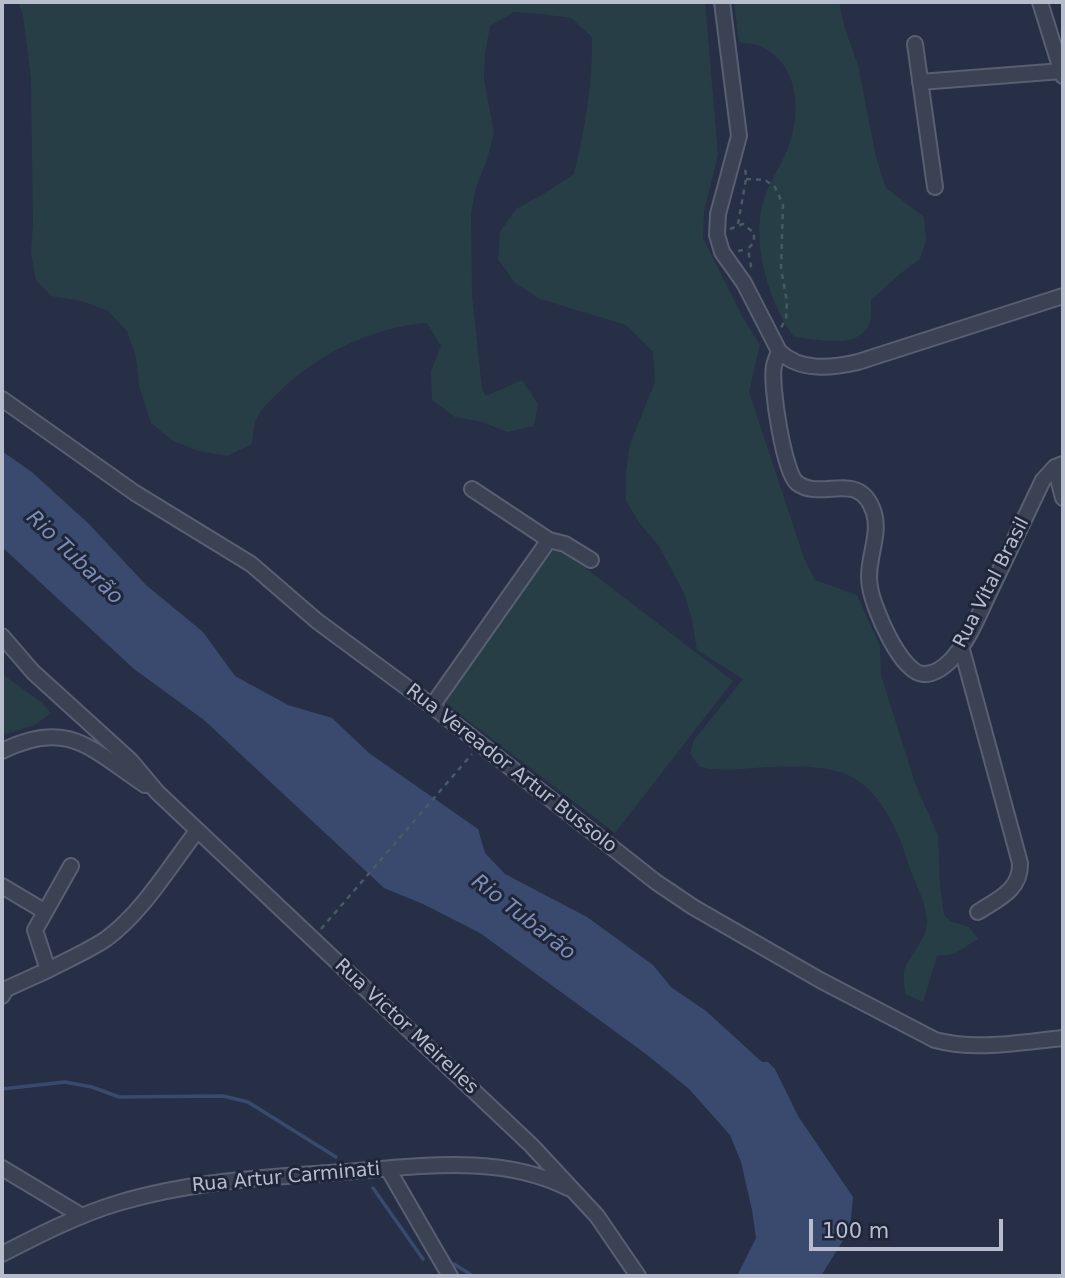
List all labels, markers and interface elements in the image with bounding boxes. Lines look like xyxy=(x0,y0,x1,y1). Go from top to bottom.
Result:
water label: Rio Tubarão xyxy=(20,506,128,610)
street label: Rua Vital Brasil xyxy=(949,514,1035,652)
street label: Rua Vereador Artur Bussolo xyxy=(401,680,621,858)
water label: Rio Tubarão xyxy=(466,870,580,966)
street label: Rua Victor Meirelles xyxy=(330,955,482,1099)
street label: Rua Artur Carminati xyxy=(191,1158,381,1198)
scale bar xyxy=(813,1204,1007,1248)
text: 100 m xyxy=(822,1219,889,1243)

